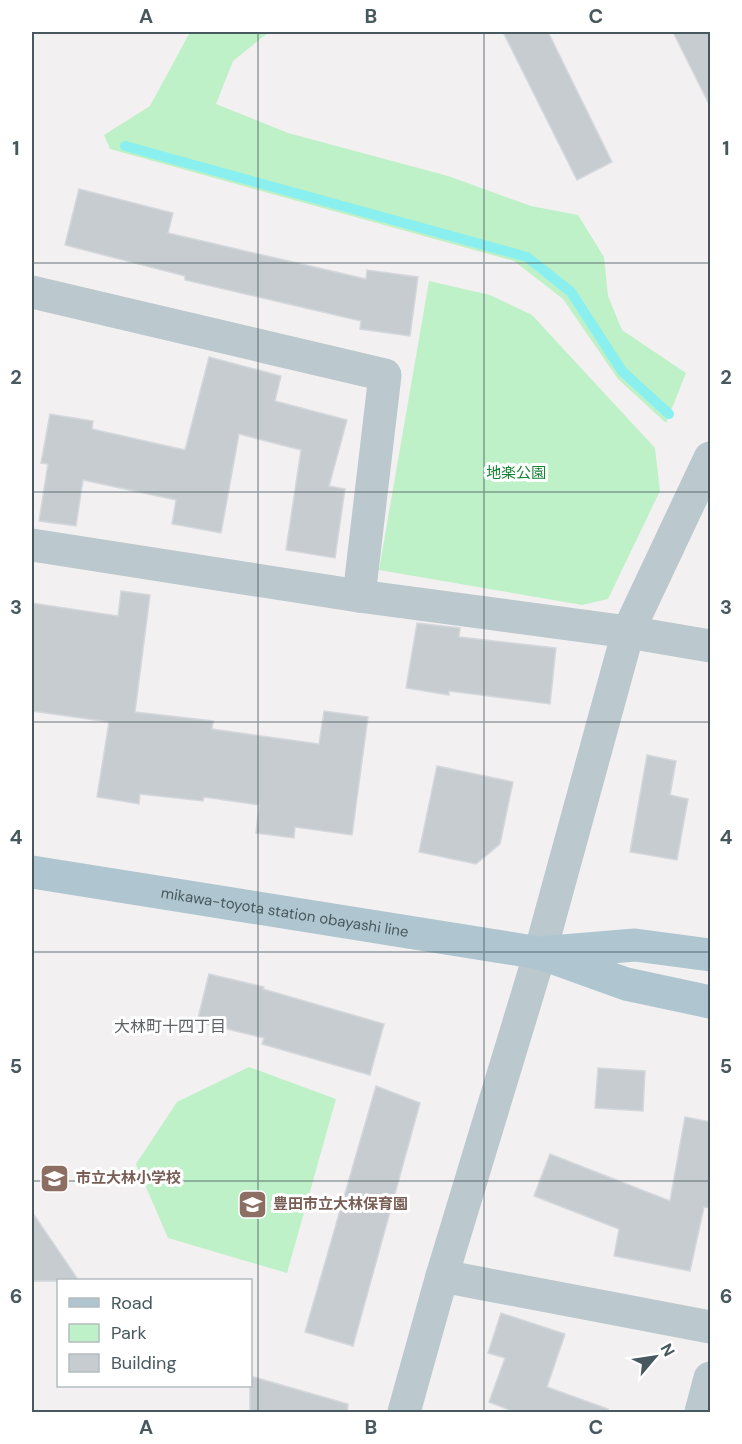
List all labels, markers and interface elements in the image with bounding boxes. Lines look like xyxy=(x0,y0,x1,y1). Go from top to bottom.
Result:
text: A xyxy=(139,3,153,29)
text: B xyxy=(365,3,377,29)
text: C xyxy=(589,3,603,29)
text: 1 xyxy=(12,135,20,161)
text: 1 xyxy=(722,135,730,161)
text: 2 xyxy=(10,364,22,390)
text: 2 xyxy=(720,364,732,390)
park label: 地楽公園 xyxy=(486,463,546,483)
text: 3 xyxy=(10,594,22,620)
text: 3 xyxy=(720,594,732,620)
text: 4 xyxy=(10,824,23,850)
text: 4 xyxy=(720,824,733,850)
street label: mikawa-toyota station obayashi line xyxy=(160,883,410,942)
district label: 大林町十四丁目 xyxy=(114,1016,226,1037)
text: 5 xyxy=(10,1053,22,1079)
text: 5 xyxy=(720,1053,732,1079)
school or university icon: 市立大林小学校 xyxy=(39,1162,71,1194)
place label: 市立大林小学校 xyxy=(76,1168,181,1188)
school or university icon: 豊田市立大林保育園 xyxy=(236,1188,268,1220)
place label: 豊田市立大林保育園 xyxy=(273,1194,408,1214)
legend xyxy=(57,1279,252,1387)
text: 6 xyxy=(10,1283,22,1309)
text: 6 xyxy=(720,1283,732,1309)
text: Road xyxy=(111,1291,153,1315)
text: Park xyxy=(111,1321,147,1345)
north arrow xyxy=(625,1327,685,1387)
text: N xyxy=(656,1340,680,1360)
text: Building xyxy=(111,1351,176,1375)
text: A xyxy=(139,1414,153,1440)
text: B xyxy=(365,1414,377,1440)
text: C xyxy=(589,1414,603,1440)

